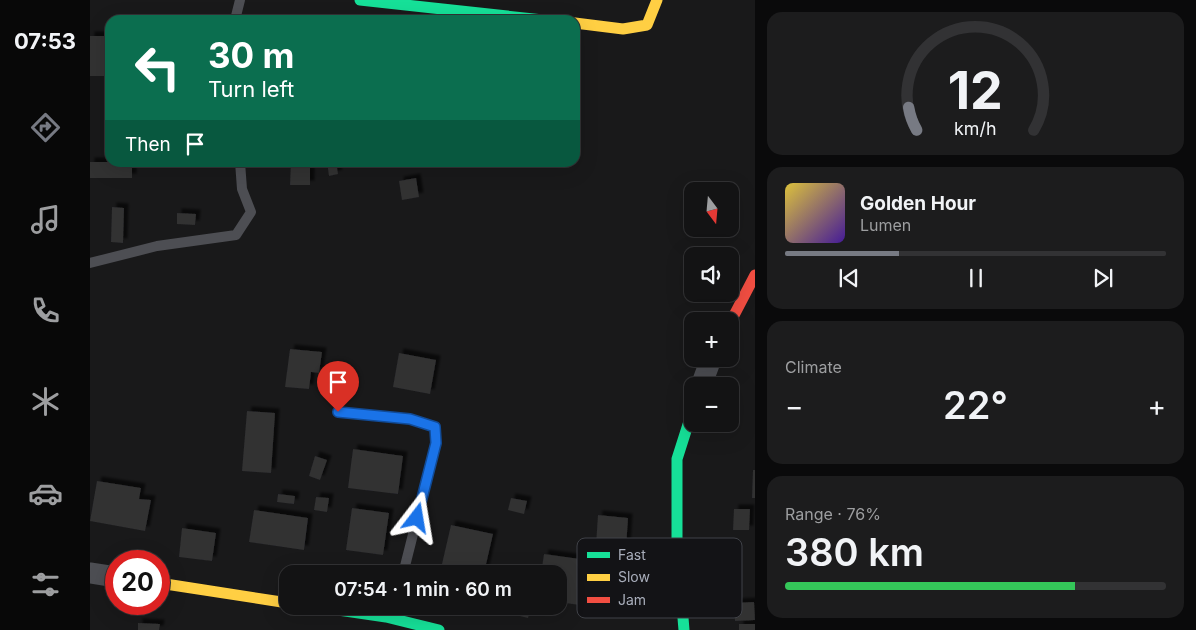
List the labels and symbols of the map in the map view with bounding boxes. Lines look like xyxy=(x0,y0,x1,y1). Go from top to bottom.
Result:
north arrow xyxy=(684,182,739,238)
pin xyxy=(317,361,359,412)
position arrow xyxy=(390,491,442,543)
legend xyxy=(577,538,742,618)
text: Fast xyxy=(618,546,646,563)
speed limit sign: 20 xyxy=(105,550,170,615)
text: Slow xyxy=(618,568,650,585)
text: Jam xyxy=(618,591,646,608)

